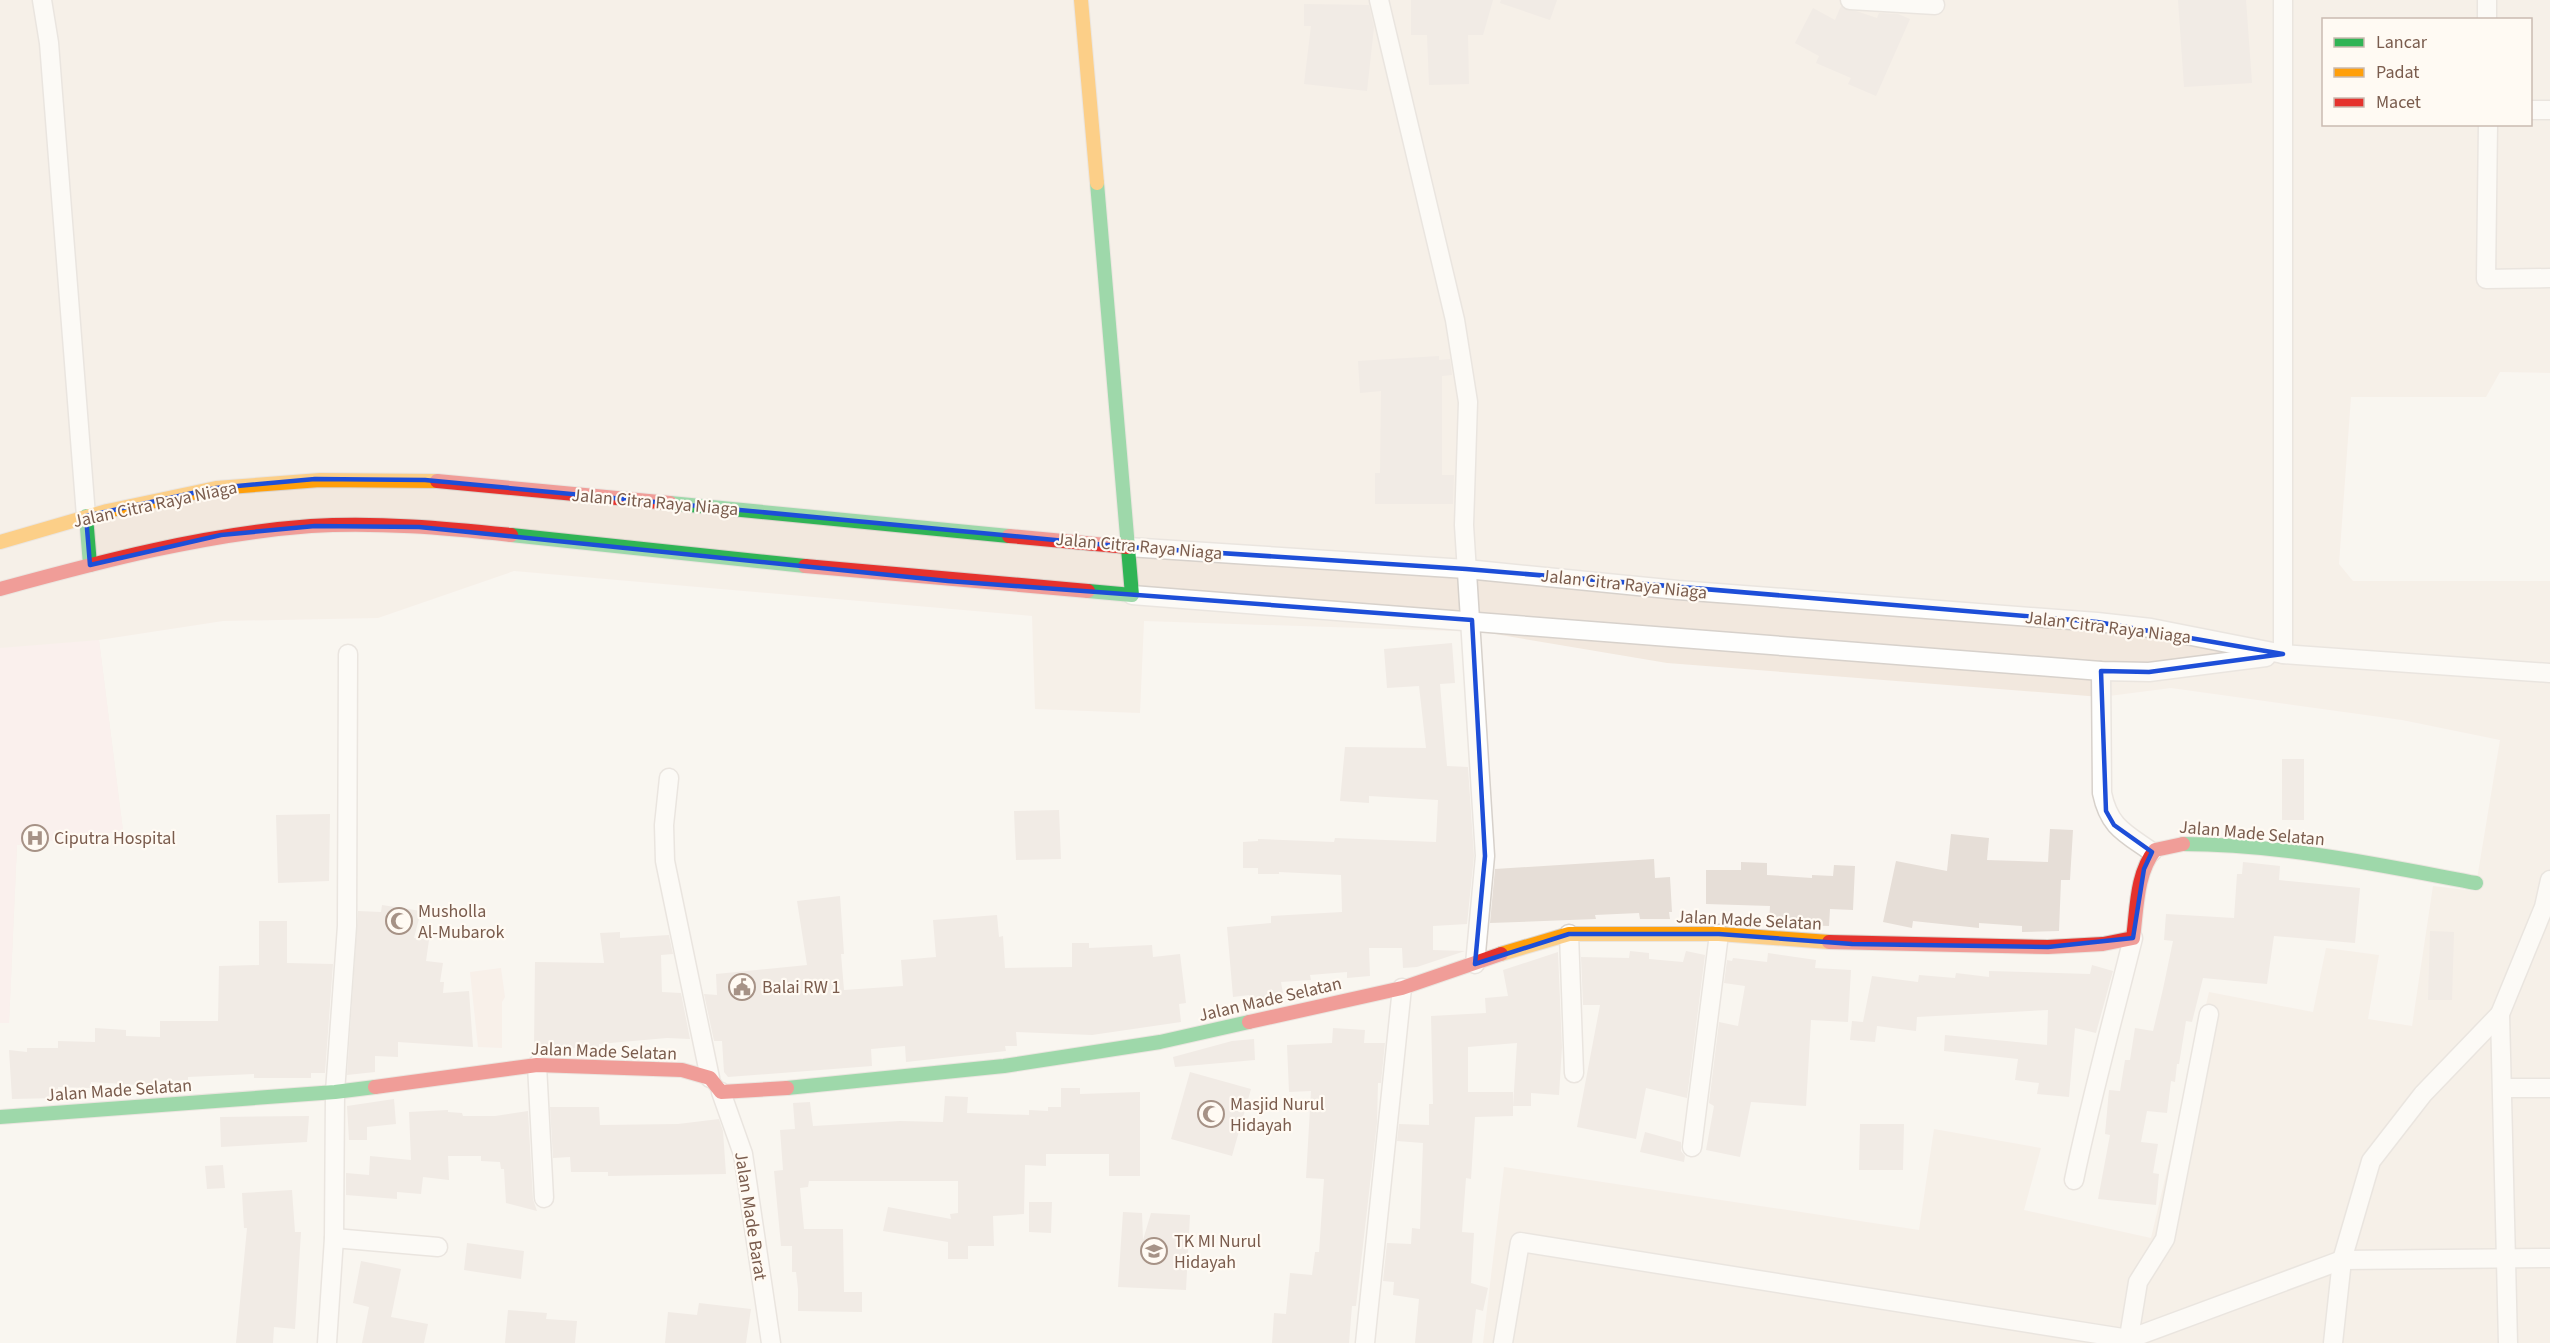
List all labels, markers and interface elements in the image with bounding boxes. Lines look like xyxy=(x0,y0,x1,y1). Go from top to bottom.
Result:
legend xyxy=(2322,18,2532,126)
text: Lancar xyxy=(2376,30,2428,55)
text: Padat xyxy=(2376,60,2419,85)
text: Macet xyxy=(2376,90,2421,115)
street label: Jalan Citra Raya Niaga xyxy=(71,475,239,534)
street label: Jalan Citra Raya Niaga xyxy=(571,483,739,522)
street label: Jalan Citra Raya Niaga xyxy=(1055,527,1223,566)
street label: Jalan Citra Raya Niaga xyxy=(1540,563,1708,606)
street label: Jalan Citra Raya Niaga xyxy=(2024,605,2192,650)
street label: Jalan Made Selatan xyxy=(2178,815,2326,852)
hospital icon: Ciputra Hospital xyxy=(20,823,50,853)
place label: Ciputra Hospital xyxy=(54,826,176,851)
place label: Musholla Al-Mubarok xyxy=(418,899,504,945)
street label: Jalan Made Selatan xyxy=(1675,904,1823,937)
mosque icon: Musholla Al-Mubarok xyxy=(384,906,414,936)
street label: Jalan Made Selatan xyxy=(1196,971,1344,1028)
public building icon: Balai RW 1 xyxy=(727,972,757,1002)
place label: Balai RW 1 xyxy=(762,975,840,1000)
street label: Jalan Made Selatan xyxy=(531,1036,677,1067)
street label: Jalan Made Selatan xyxy=(45,1073,193,1108)
place label: Masjid Nurul Hidayah xyxy=(1230,1092,1324,1138)
mosque icon: Masjid Nurul Hidayah xyxy=(1196,1099,1226,1129)
street label: Jalan Made Barat xyxy=(728,1150,773,1282)
place label: TK MI Nurul Hidayah xyxy=(1174,1229,1261,1275)
school or university icon: TK MI Nurul Hidayah xyxy=(1139,1236,1169,1266)

